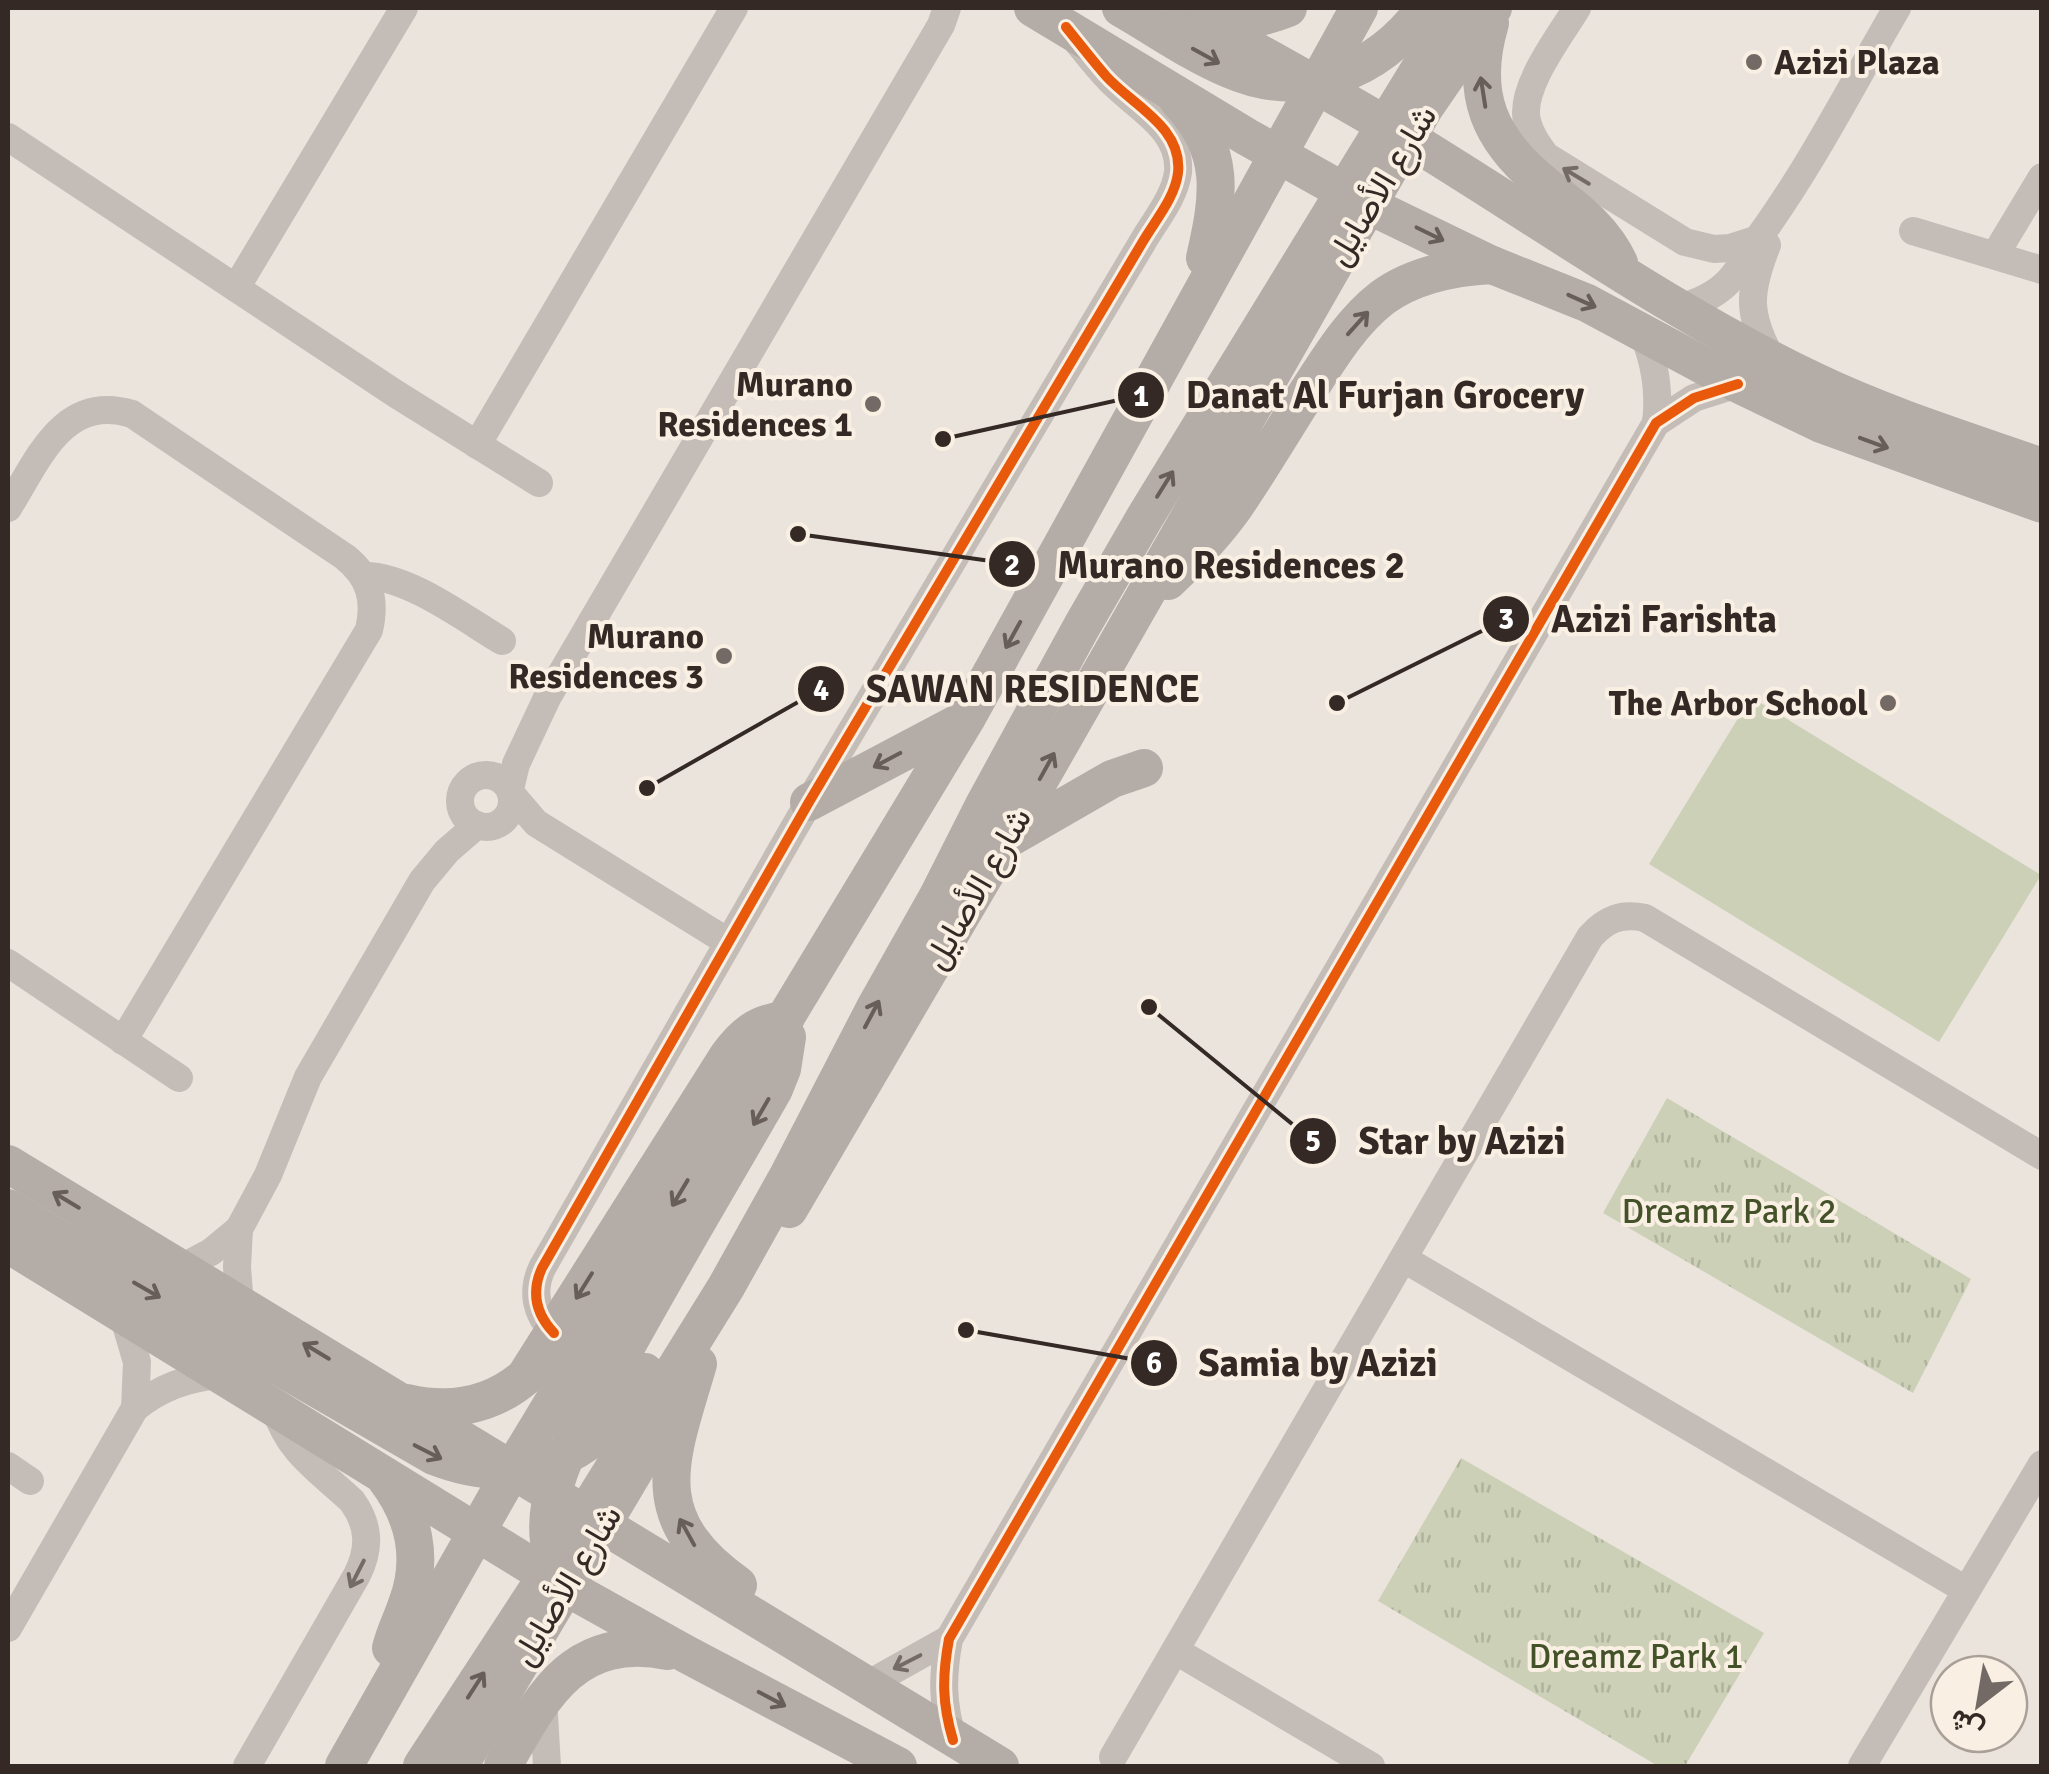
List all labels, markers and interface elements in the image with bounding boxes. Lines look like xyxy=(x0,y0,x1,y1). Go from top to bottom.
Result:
place label: Azizi Plaza xyxy=(1774,41,1940,84)
one-way arrow xyxy=(1190,47,1220,67)
marker: Azizi Plaza xyxy=(1743,51,1765,73)
one-way arrow xyxy=(1473,76,1492,109)
street label: شارع الأصايل xyxy=(1317,97,1448,275)
one-way arrow xyxy=(1563,166,1591,186)
one-way arrow xyxy=(1414,226,1444,245)
one-way arrow xyxy=(1566,293,1597,311)
one-way arrow xyxy=(1346,311,1369,336)
callout: Danat Al Furjan Grocery xyxy=(1116,361,1604,429)
place label: Murano Residences 1 xyxy=(657,363,853,446)
text: Danat Al Furjan Grocery xyxy=(1186,372,1584,419)
text: 1 xyxy=(1133,378,1149,415)
marker: Murano Residences 1 xyxy=(862,393,884,415)
one-way arrow xyxy=(1858,436,1888,454)
one-way arrow xyxy=(1155,470,1175,499)
callout: Murano Residences 2 xyxy=(987,530,1425,598)
text: Murano Residences 2 xyxy=(1057,542,1405,589)
text: 2 xyxy=(1004,547,1020,584)
callout: Azizi Farishta xyxy=(1481,585,1797,653)
text: Azizi Farishta xyxy=(1551,596,1777,643)
text: 3 xyxy=(1498,601,1514,638)
place label: Murano Residences 3 xyxy=(508,615,704,698)
one-way arrow xyxy=(1002,619,1022,649)
marker: Murano Residences 3 xyxy=(713,645,735,667)
callout: SAWAN RESIDENCE xyxy=(796,655,1220,723)
text: SAWAN RESIDENCE xyxy=(866,666,1200,713)
text: 4 xyxy=(813,672,829,709)
place label: The Arbor School xyxy=(1609,682,1868,725)
marker: The Arbor School xyxy=(1877,692,1899,714)
one-way arrow xyxy=(873,751,903,770)
one-way arrow xyxy=(1037,752,1057,781)
street label: شارع الأصايل xyxy=(914,800,1043,978)
one-way arrow xyxy=(863,999,882,1029)
one-way arrow xyxy=(751,1097,771,1126)
callout: Star by Azizi xyxy=(1288,1107,1585,1175)
text: Star by Azizi xyxy=(1359,1118,1565,1165)
text: 5 xyxy=(1305,1123,1321,1160)
one-way arrow xyxy=(670,1178,690,1207)
one-way arrow xyxy=(52,1190,81,1210)
park label: Dreamz Park 2 xyxy=(1621,1190,1837,1233)
one-way arrow xyxy=(573,1271,594,1300)
one-way arrow xyxy=(132,1280,160,1300)
callout: Samia by Azizi xyxy=(1129,1329,1458,1397)
text: Samia by Azizi xyxy=(1198,1340,1438,1387)
one-way arrow xyxy=(302,1341,331,1361)
text: 6 xyxy=(1146,1345,1162,1382)
one-way arrow xyxy=(413,1443,443,1462)
street label: شارع الأصايل xyxy=(502,1497,633,1675)
one-way arrow xyxy=(676,1518,696,1547)
one-way arrow xyxy=(346,1558,365,1588)
park label: Dreamz Park 1 xyxy=(1528,1635,1744,1678)
one-way arrow xyxy=(892,1653,922,1672)
north arrow xyxy=(1929,1654,2029,1754)
one-way arrow xyxy=(465,1671,486,1699)
one-way arrow xyxy=(757,1690,787,1709)
text: ش xyxy=(1943,1701,1990,1748)

